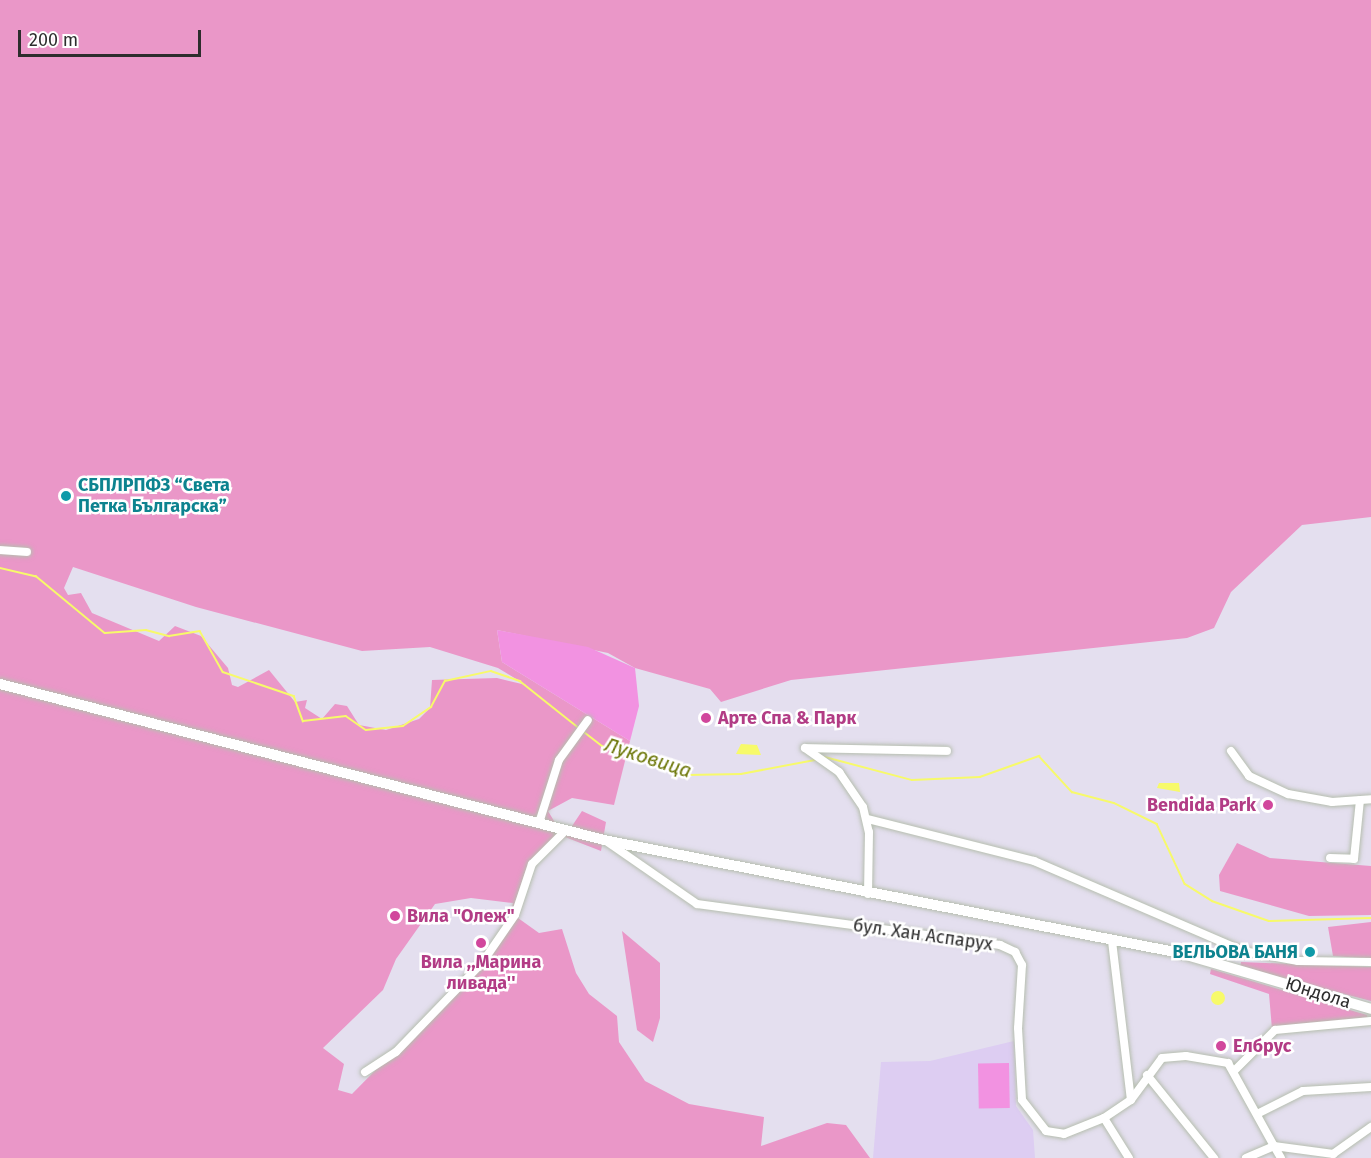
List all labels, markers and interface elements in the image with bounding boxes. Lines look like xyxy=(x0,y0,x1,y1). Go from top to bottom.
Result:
scale bar xyxy=(21,18,204,56)
text: 200 m xyxy=(29,29,78,51)
place label: СБПЛРПФЗ “Света Петка Българска” xyxy=(78,475,230,518)
marker: СБПЛРПФЗ “Света Петка Българска” xyxy=(59,489,73,503)
place label: Арте Спа & Парк xyxy=(718,707,856,729)
marker: Арте Спа & Парк xyxy=(699,711,713,725)
water label: Луковица xyxy=(602,733,694,783)
place label: Bendida Park xyxy=(1147,794,1256,816)
marker: Bendida Park xyxy=(1261,798,1275,812)
place label: Вила "Олеж" xyxy=(407,905,515,927)
marker: Вила "Олеж" xyxy=(388,909,402,923)
street label: бул. Хан Аспарух xyxy=(852,915,994,955)
marker: Вила ,,Марина ливада'' xyxy=(474,936,488,950)
place label: ВЕЛЬОВА БАНЯ xyxy=(1173,941,1298,963)
marker: ВЕЛЬОВА БАНЯ xyxy=(1303,945,1317,959)
place label: Вила ,,Марина ливада'' xyxy=(421,952,541,994)
street label: Юндола xyxy=(1283,973,1353,1013)
place label: Елбрус xyxy=(1233,1035,1291,1057)
marker: Елбрус xyxy=(1214,1039,1228,1053)

